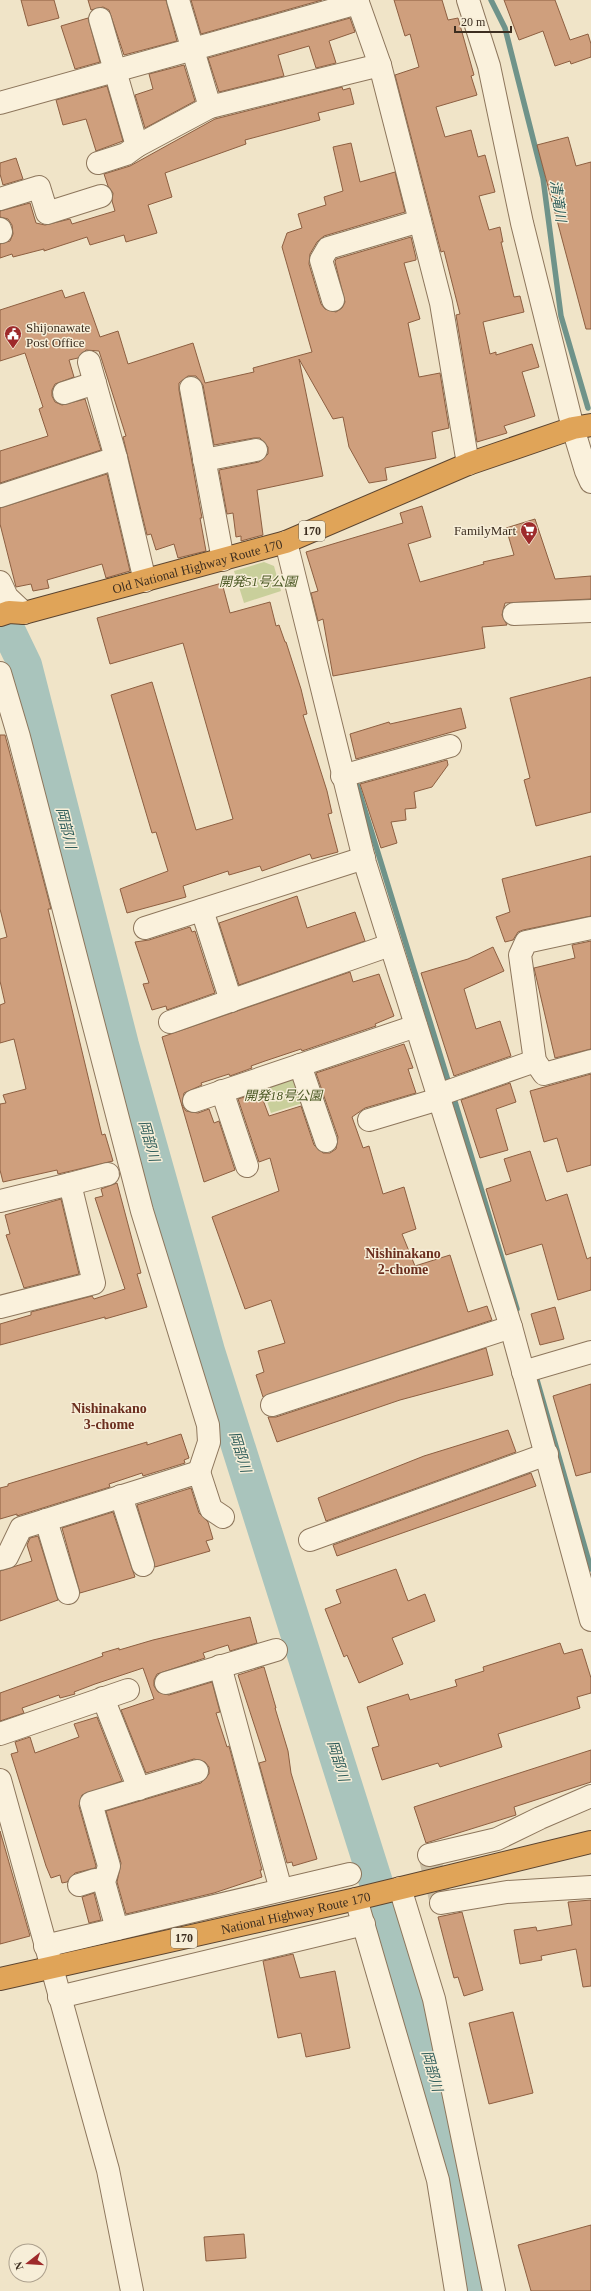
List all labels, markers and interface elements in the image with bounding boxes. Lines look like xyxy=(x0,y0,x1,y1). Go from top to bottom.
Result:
scale bar xyxy=(455,8,511,34)
text: 20 m xyxy=(461,15,486,29)
water label: 清滝川 xyxy=(548,179,569,225)
place label: Shijonawate Post Office xyxy=(26,320,90,350)
public building icon: Shijonawate Post Office xyxy=(3,324,23,349)
supermarket icon: FamilyMart xyxy=(519,520,539,545)
road number: 170 xyxy=(299,521,325,541)
place label: FamilyMart xyxy=(454,523,516,538)
street label: Old National Highway Route 170 xyxy=(111,536,284,596)
park label: 開発51号公園 xyxy=(219,574,299,589)
water label: 岡部川 xyxy=(54,806,79,852)
park label: 開発18号公園 xyxy=(244,1088,324,1103)
water label: 岡部川 xyxy=(136,1119,163,1165)
district label: Nishinakano 2-chome xyxy=(365,1246,441,1277)
district label: Nishinakano 3-chome xyxy=(71,1401,147,1432)
water label: 岡部川 xyxy=(227,1430,254,1476)
water label: 岡部川 xyxy=(325,1739,352,1785)
street label: National Highway Route 170 xyxy=(219,1888,372,1937)
road number: 170 xyxy=(171,1928,197,1948)
water label: 岡部川 xyxy=(419,2049,446,2095)
north arrow xyxy=(8,2243,48,2283)
text: N xyxy=(12,2260,25,2271)

